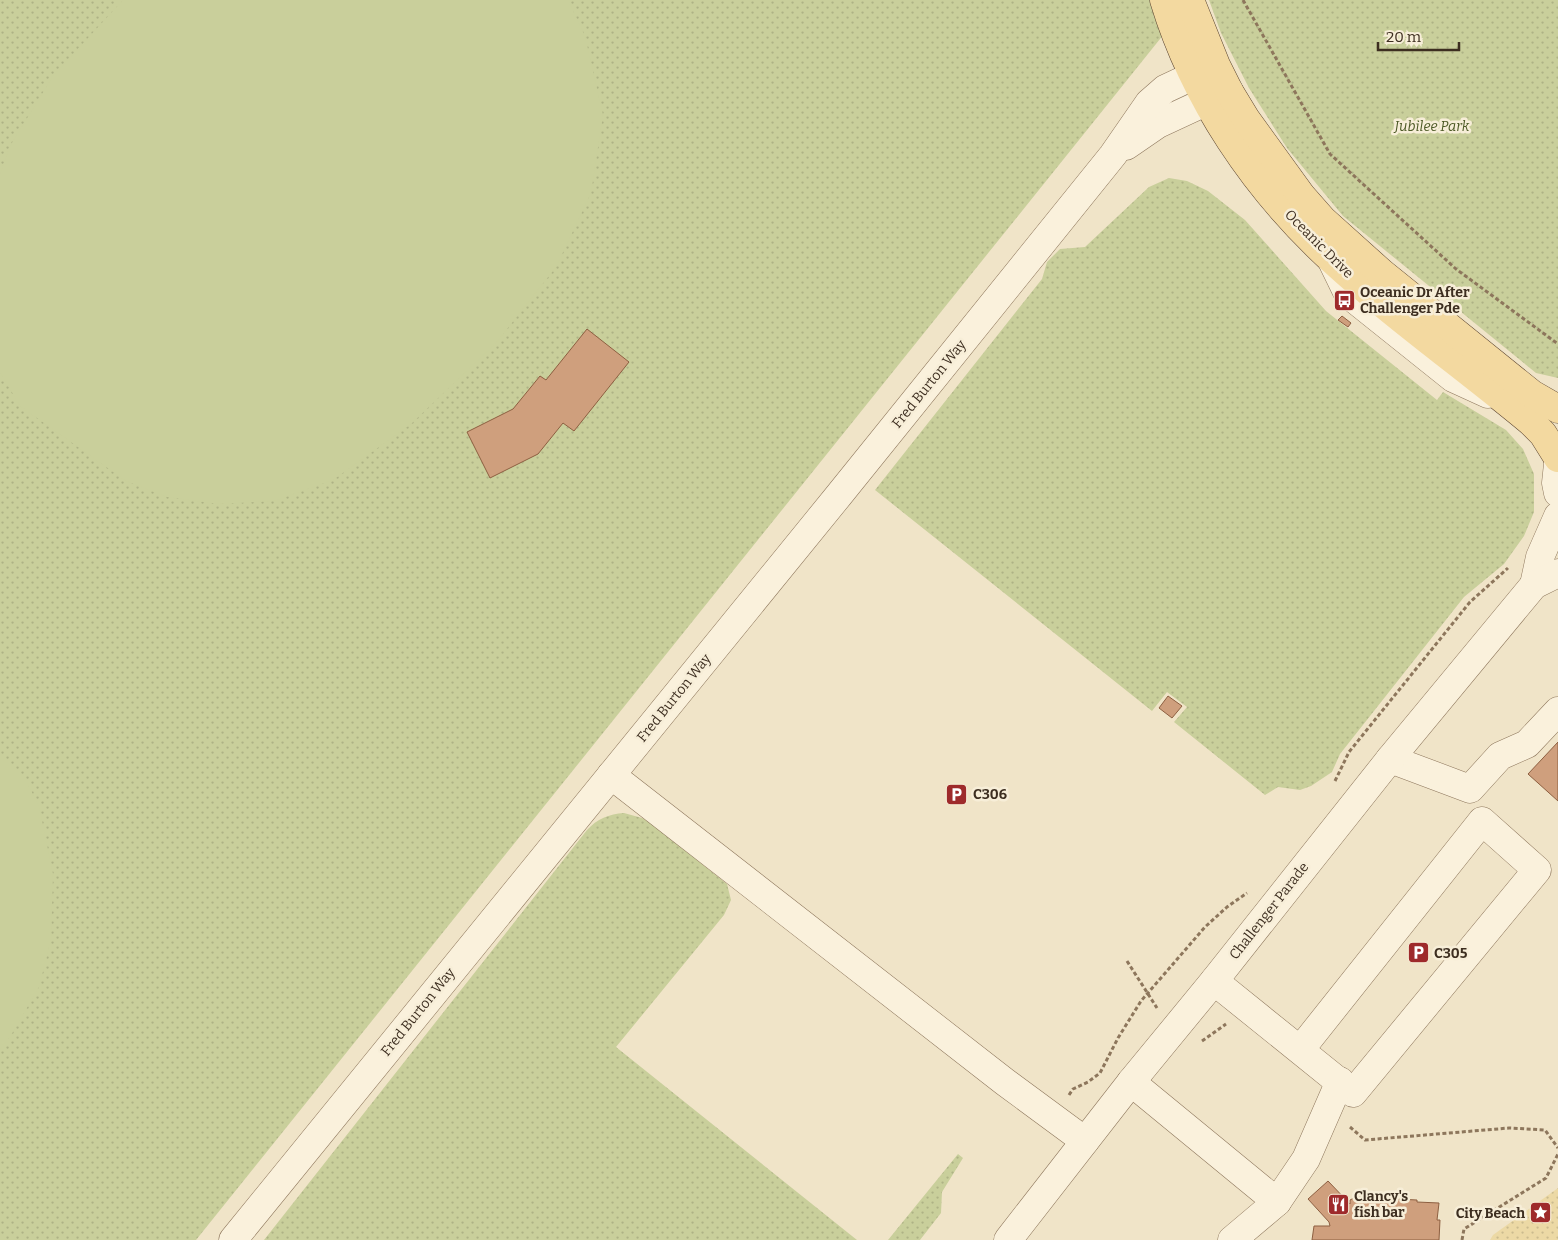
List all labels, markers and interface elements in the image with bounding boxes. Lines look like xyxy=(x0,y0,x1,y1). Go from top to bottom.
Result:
scale bar xyxy=(1378,20,1459,52)
text: 20 m xyxy=(1386,28,1422,46)
park label: Jubilee Park xyxy=(1393,118,1470,135)
street label: Oceanic Drive xyxy=(1281,206,1357,282)
place label: Oceanic Dr After Challenger Pde xyxy=(1360,284,1470,317)
bus stop icon: Oceanic Dr After Challenger Pde xyxy=(1332,288,1356,312)
street label: Fred Burton Way xyxy=(888,336,970,431)
street label: Fred Burton Way xyxy=(633,650,715,745)
parking icon: C306 xyxy=(945,782,969,806)
place label: C306 xyxy=(973,786,1007,803)
street label: Challenger Parade xyxy=(1226,859,1312,963)
parking icon: C305 xyxy=(1406,941,1430,965)
place label: C305 xyxy=(1434,945,1468,962)
street label: Fred Burton Way xyxy=(377,964,459,1059)
place label: Clancy's fish bar xyxy=(1354,1188,1408,1221)
restaurant icon: Clancy's fish bar xyxy=(1326,1192,1350,1216)
place icon: City Beach xyxy=(1529,1201,1553,1225)
place label: City Beach xyxy=(1456,1205,1525,1222)

